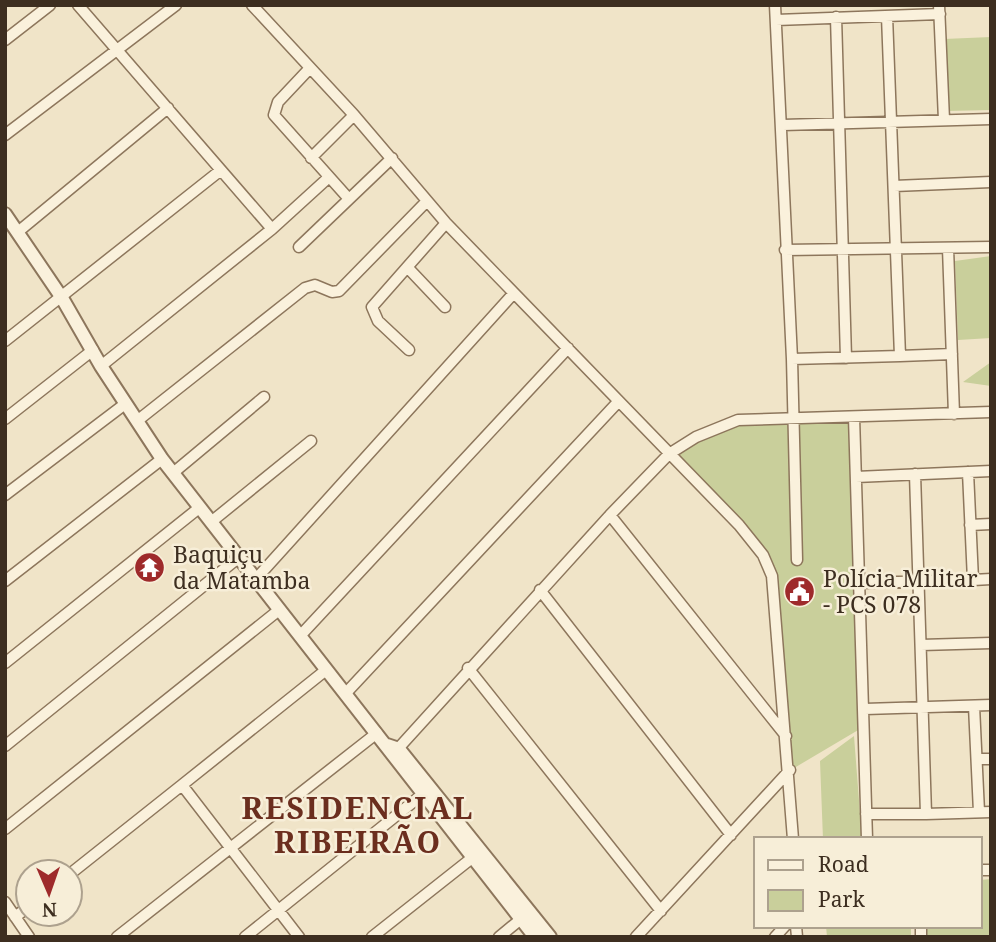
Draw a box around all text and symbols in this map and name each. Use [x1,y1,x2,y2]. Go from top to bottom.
place label: Baquiçu da Matamba [173,538,310,596]
temple icon: Baquiçu da Matamba [133,550,167,584]
place label: Polícia Militar - PCS 078 [823,562,978,620]
public building icon: Polícia Militar - PCS 078 [783,574,817,608]
district label: RESIDENCIAL RIBEIRÃO [242,787,474,862]
legend [754,837,982,928]
text: Road [818,850,869,878]
north arrow [14,858,84,928]
text: Park [818,885,865,913]
text: N [42,897,58,923]

